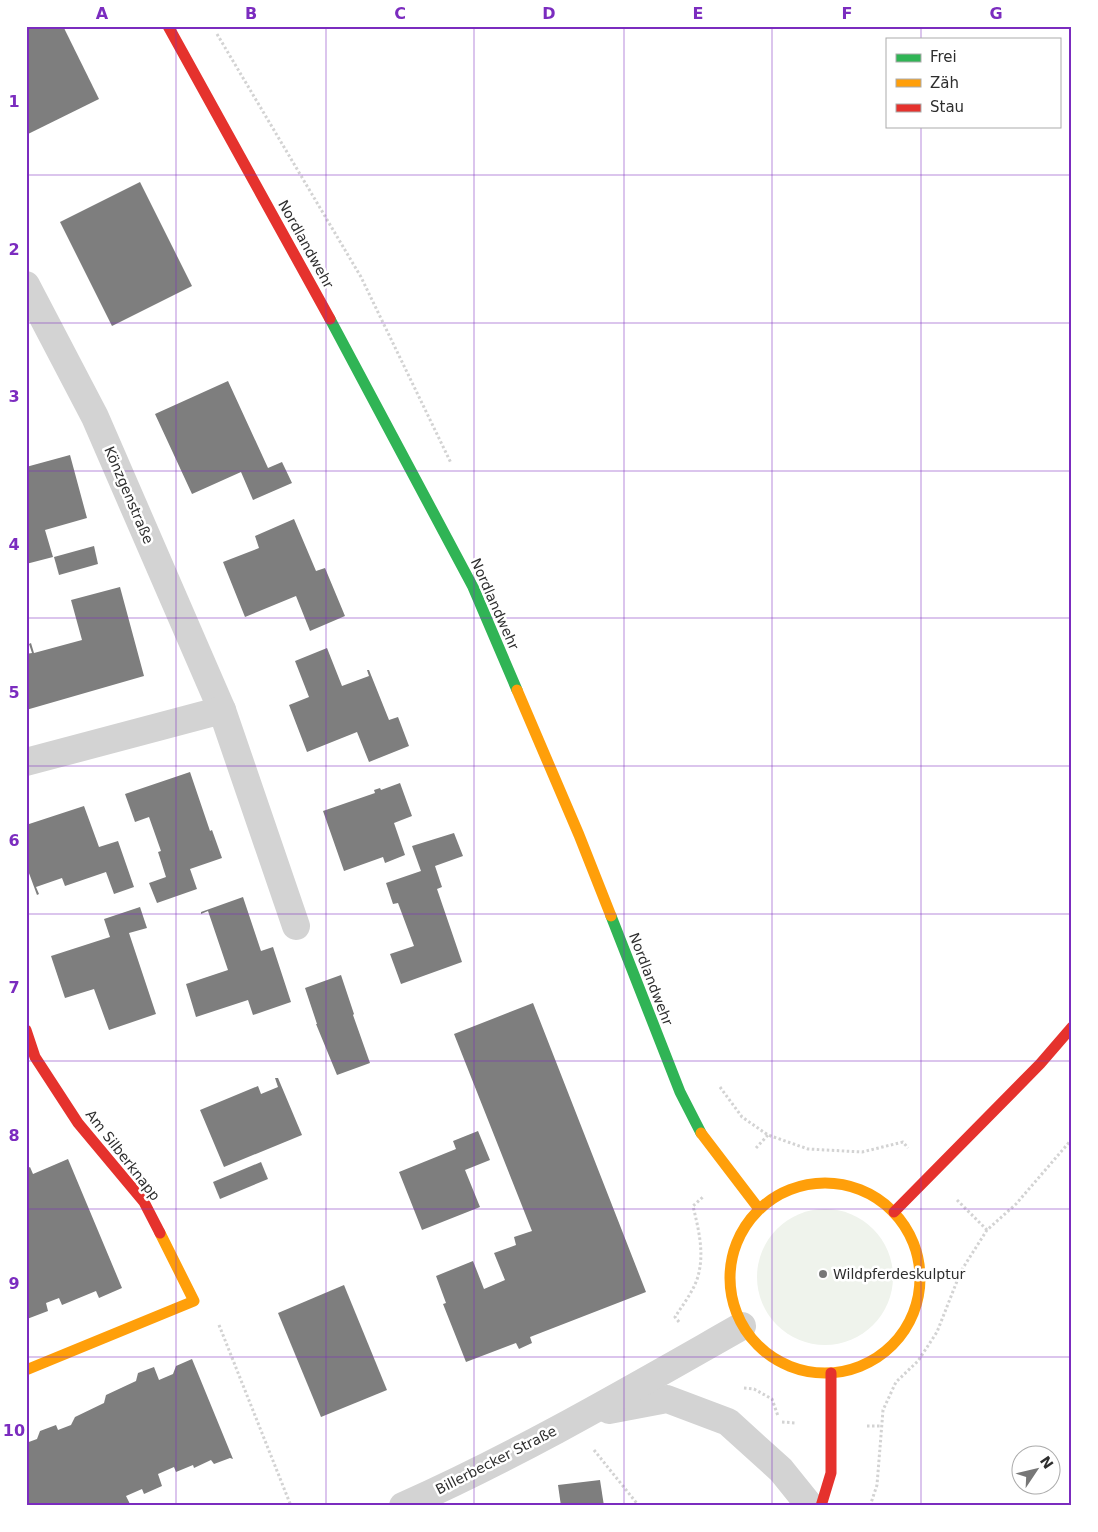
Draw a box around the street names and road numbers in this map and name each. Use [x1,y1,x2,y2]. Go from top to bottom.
street label: Nordlandwehr [275,197,337,291]
street label: Könzgenstraße [101,444,157,546]
street label: Nordlandwehr [468,556,522,652]
street label: Nordlandwehr [626,930,676,1028]
street label: Am Silberknapp [83,1106,164,1204]
street label: Billerbecker Straße [433,1423,559,1497]

